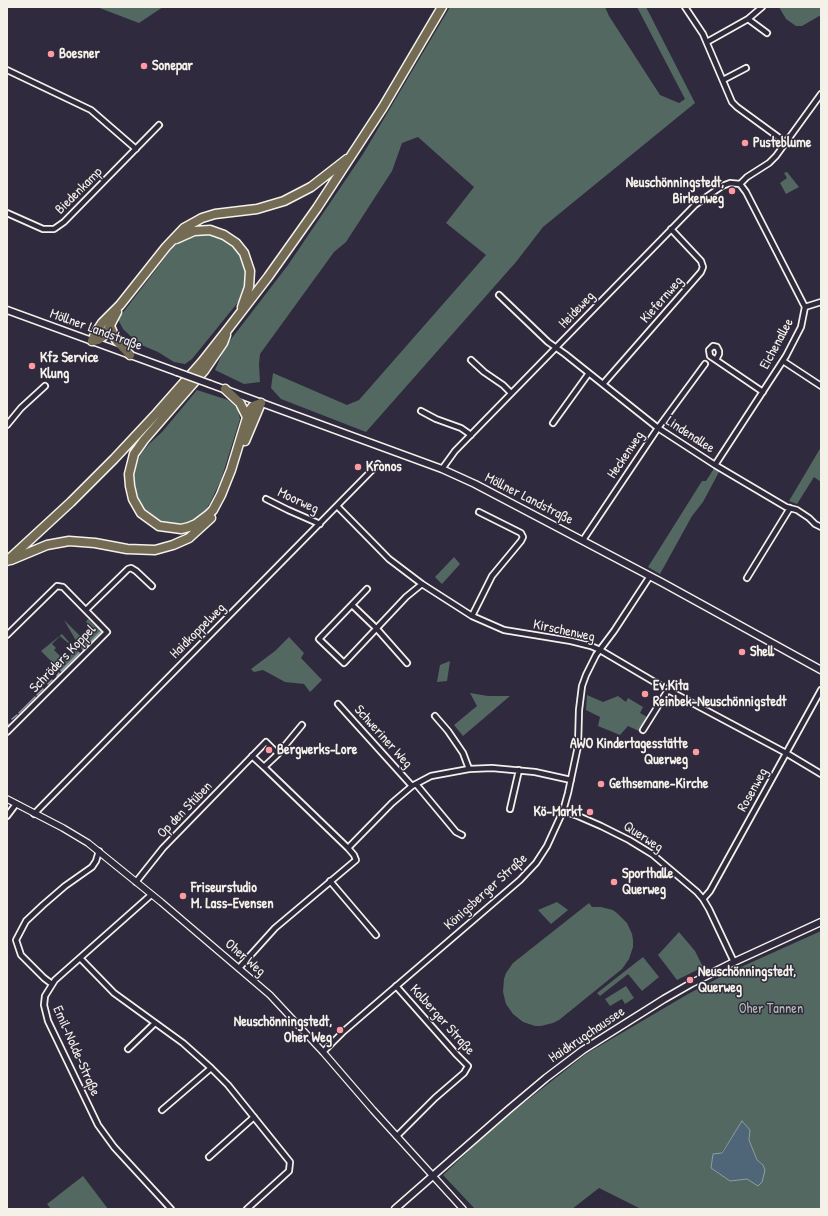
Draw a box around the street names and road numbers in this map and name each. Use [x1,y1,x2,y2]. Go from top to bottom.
street label: Biedenkamp [52,164,106,218]
street label: Kiefernweg [637,273,687,327]
street label: Heideweg [555,288,599,332]
street label: Möllner Landstraße [48,306,144,354]
street label: Eichenallee [757,316,797,372]
street label: Lindenallee [662,413,718,457]
street label: Heckenweg [604,428,648,482]
street label: Möllner Landstraße [482,469,576,529]
street label: Moorweg [275,484,321,518]
street label: Haidkoppelweg [167,600,229,662]
street label: Kirschenweg [532,616,596,646]
street label: Schröders Koppel [26,621,100,697]
street label: Schweriner Weg [350,702,416,772]
street label: Rosenweg [734,765,772,815]
street label: Op den Stüben [154,778,216,842]
street label: Querweg [620,818,666,856]
street label: Königsberger Straße [441,850,531,934]
street label: Oher Weg [221,936,269,980]
street label: Kolberger Straße [406,981,478,1059]
street label: Emil-Nolde-Straße [49,1003,103,1099]
street label: Haidkrugchaussee [546,1003,628,1067]

